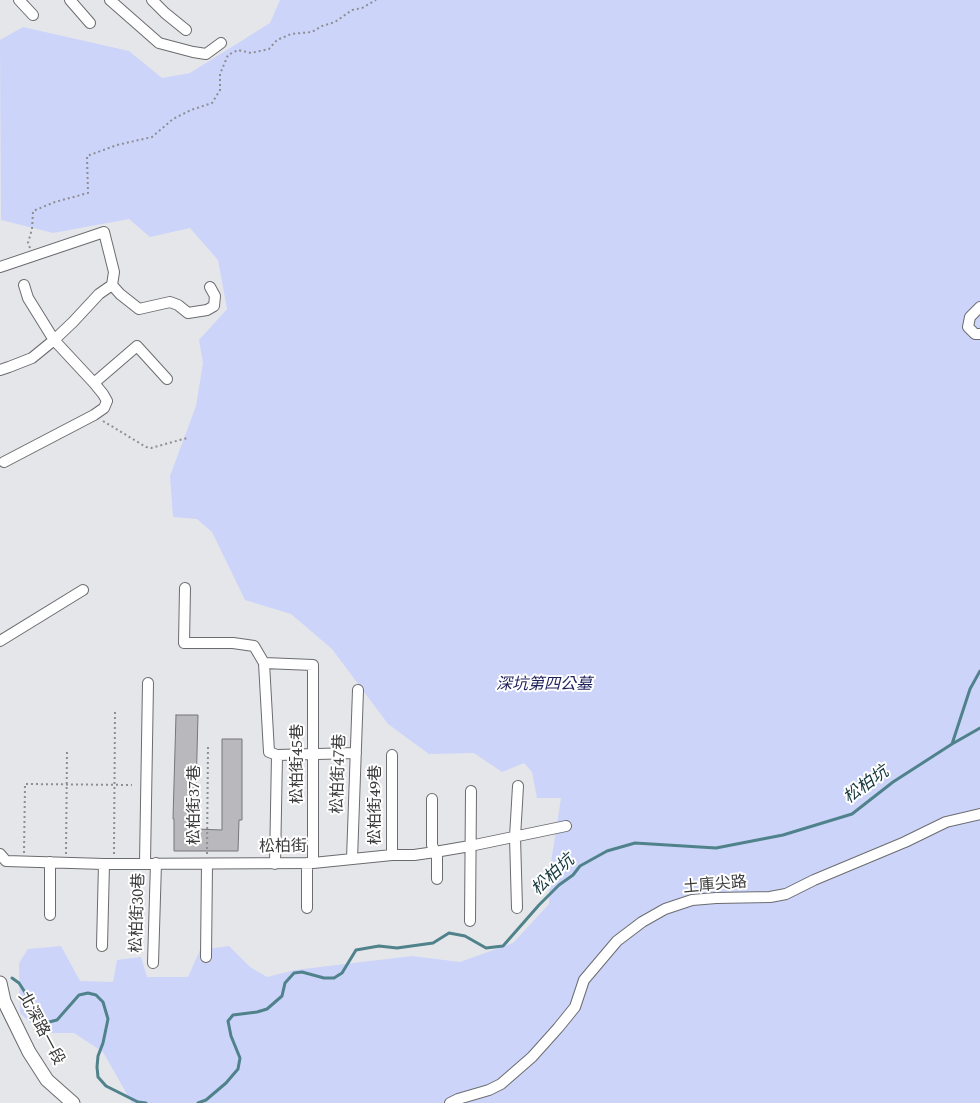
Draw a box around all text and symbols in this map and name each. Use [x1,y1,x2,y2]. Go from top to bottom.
park label: 深坑第四公墓 [496,676,592,696]
street label: 松柏街45巷 [289,724,309,804]
street label: 松柏街47巷 [329,734,351,814]
water label: 松柏坑 [840,763,894,809]
street label: 松柏街37巷 [186,765,206,845]
street label: 松柏街49巷 [367,765,387,845]
street label: 松柏街 [259,838,307,858]
water label: 松柏坑 [528,851,580,901]
street label: 松柏街30巷 [128,873,150,953]
street label: 土庫尖路 [682,874,748,898]
street label: 北深路一段 [13,989,67,1069]

